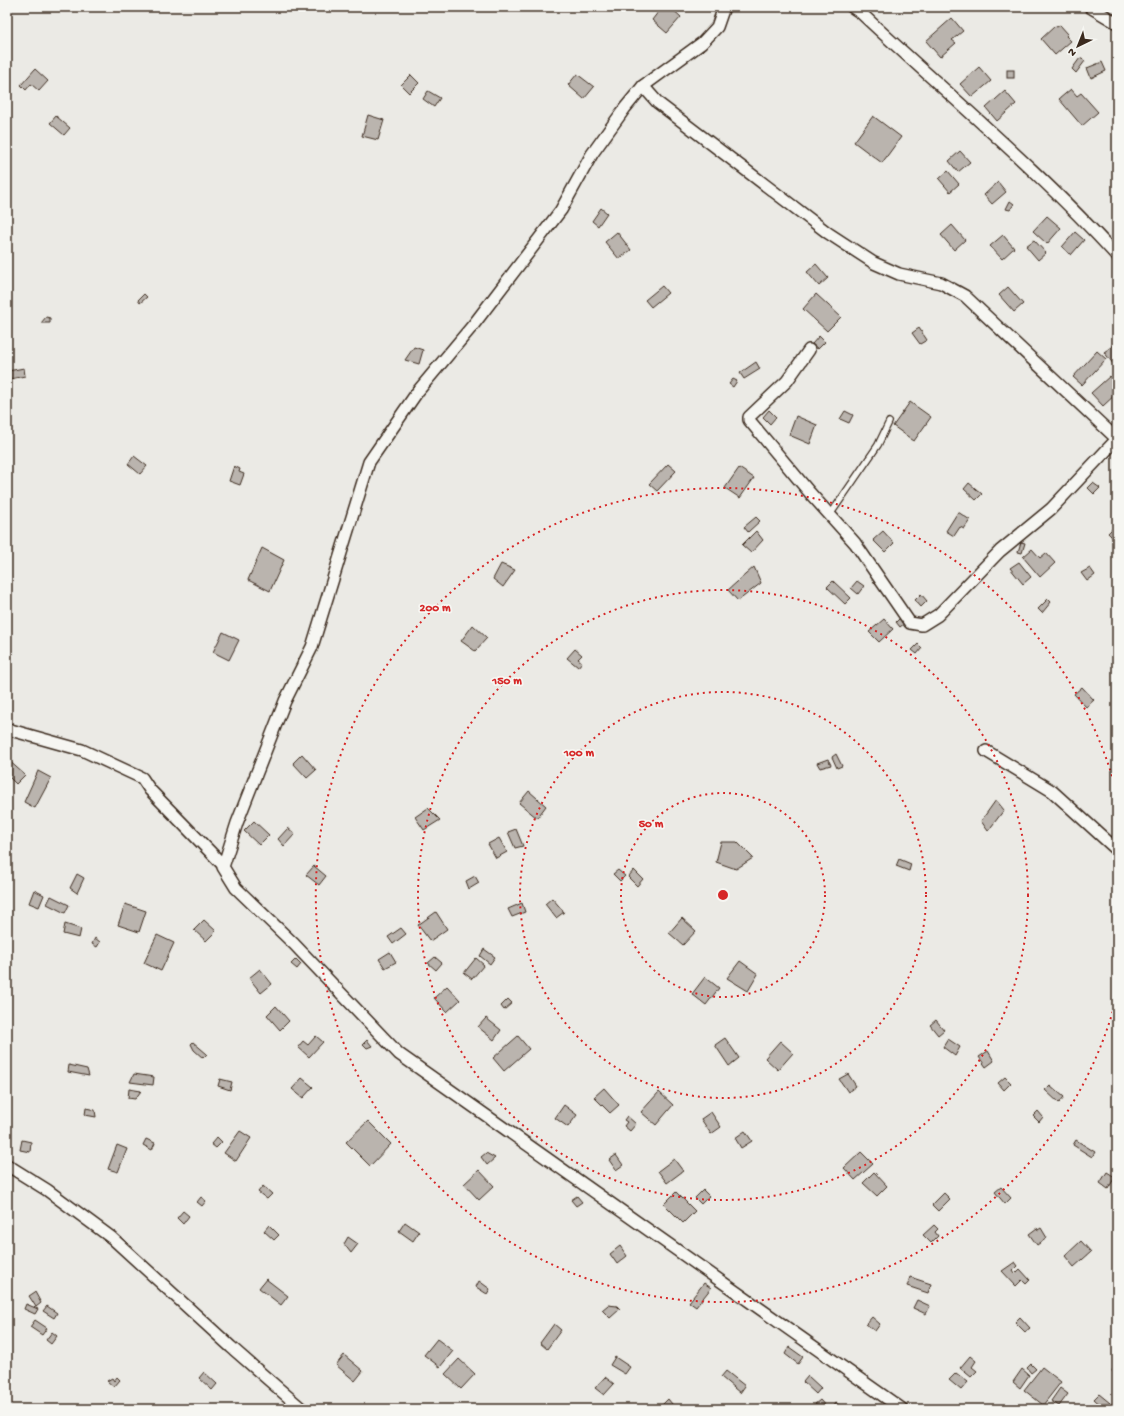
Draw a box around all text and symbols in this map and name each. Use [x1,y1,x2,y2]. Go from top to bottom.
north arrow [1058,26,1098,66]
text: N [1066,45,1079,59]
text: 200 m [420,602,451,616]
text: 150 m [491,675,522,689]
text: 100 m [563,747,594,761]
text: 50 m [639,818,664,832]
centre of rings [716,888,730,902]

